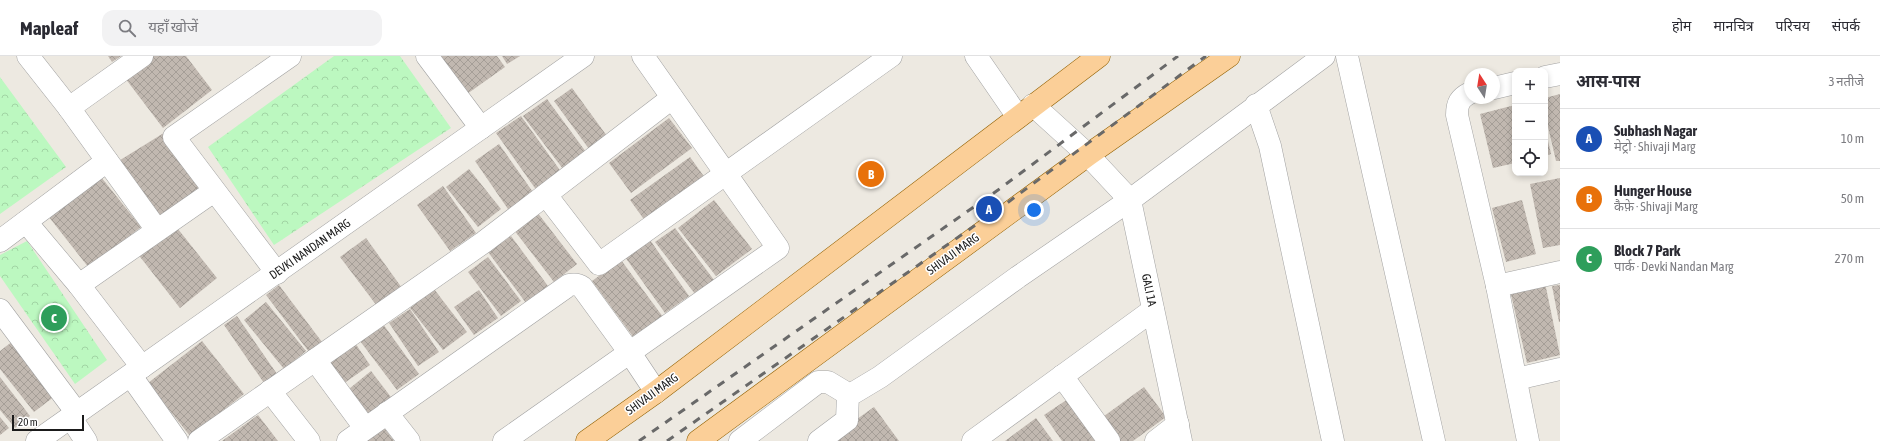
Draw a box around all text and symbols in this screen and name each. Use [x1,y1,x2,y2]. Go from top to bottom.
search box [102,10,382,46]
text: Mapleaf [20,17,78,39]
icon: search [116,17,138,39]
text: यहाँ खोजें [148,18,198,35]
text: होम [1672,18,1691,34]
text: मानचित्र [1713,18,1754,34]
text: परिचय [1776,18,1810,34]
text: संपर्क [1832,18,1860,34]
north arrow [1464,68,1500,104]
map controls [1512,68,1548,176]
button: + [1512,68,1548,104]
text: आस-पास [1576,71,1640,91]
text: 3 नतीजे [1828,74,1864,89]
button: − [1512,104,1548,140]
text: Subhash Nagar [1614,122,1697,139]
text: A [1586,131,1592,146]
text: 10 m [1841,131,1864,146]
text: मेट्रो · Shivaji Marg [1614,139,1696,154]
button: locate [1512,140,1548,176]
pin: B [858,159,884,189]
text: Hunger House [1614,182,1692,199]
text: B [1586,191,1592,206]
text: 50 m [1841,191,1864,206]
pin: A [976,194,1002,224]
text: कैफ़े · Shivaji Marg [1614,199,1698,214]
your location [1024,200,1044,220]
street label: DEVKI NANDAN MARG [267,216,353,282]
street label: SHIVAJI MARG [924,230,982,278]
text: Block 7 Park [1614,242,1680,259]
text: C [1586,251,1592,266]
text: 270 m [1835,251,1864,266]
text: पार्क · Devki Nandan Marg [1614,259,1734,274]
street label: GALI 1A [1139,272,1159,308]
pin: C [41,303,67,333]
street label: SHIVAJI MARG [623,370,681,418]
scale bar [12,413,84,432]
text: 20 m [18,416,38,428]

